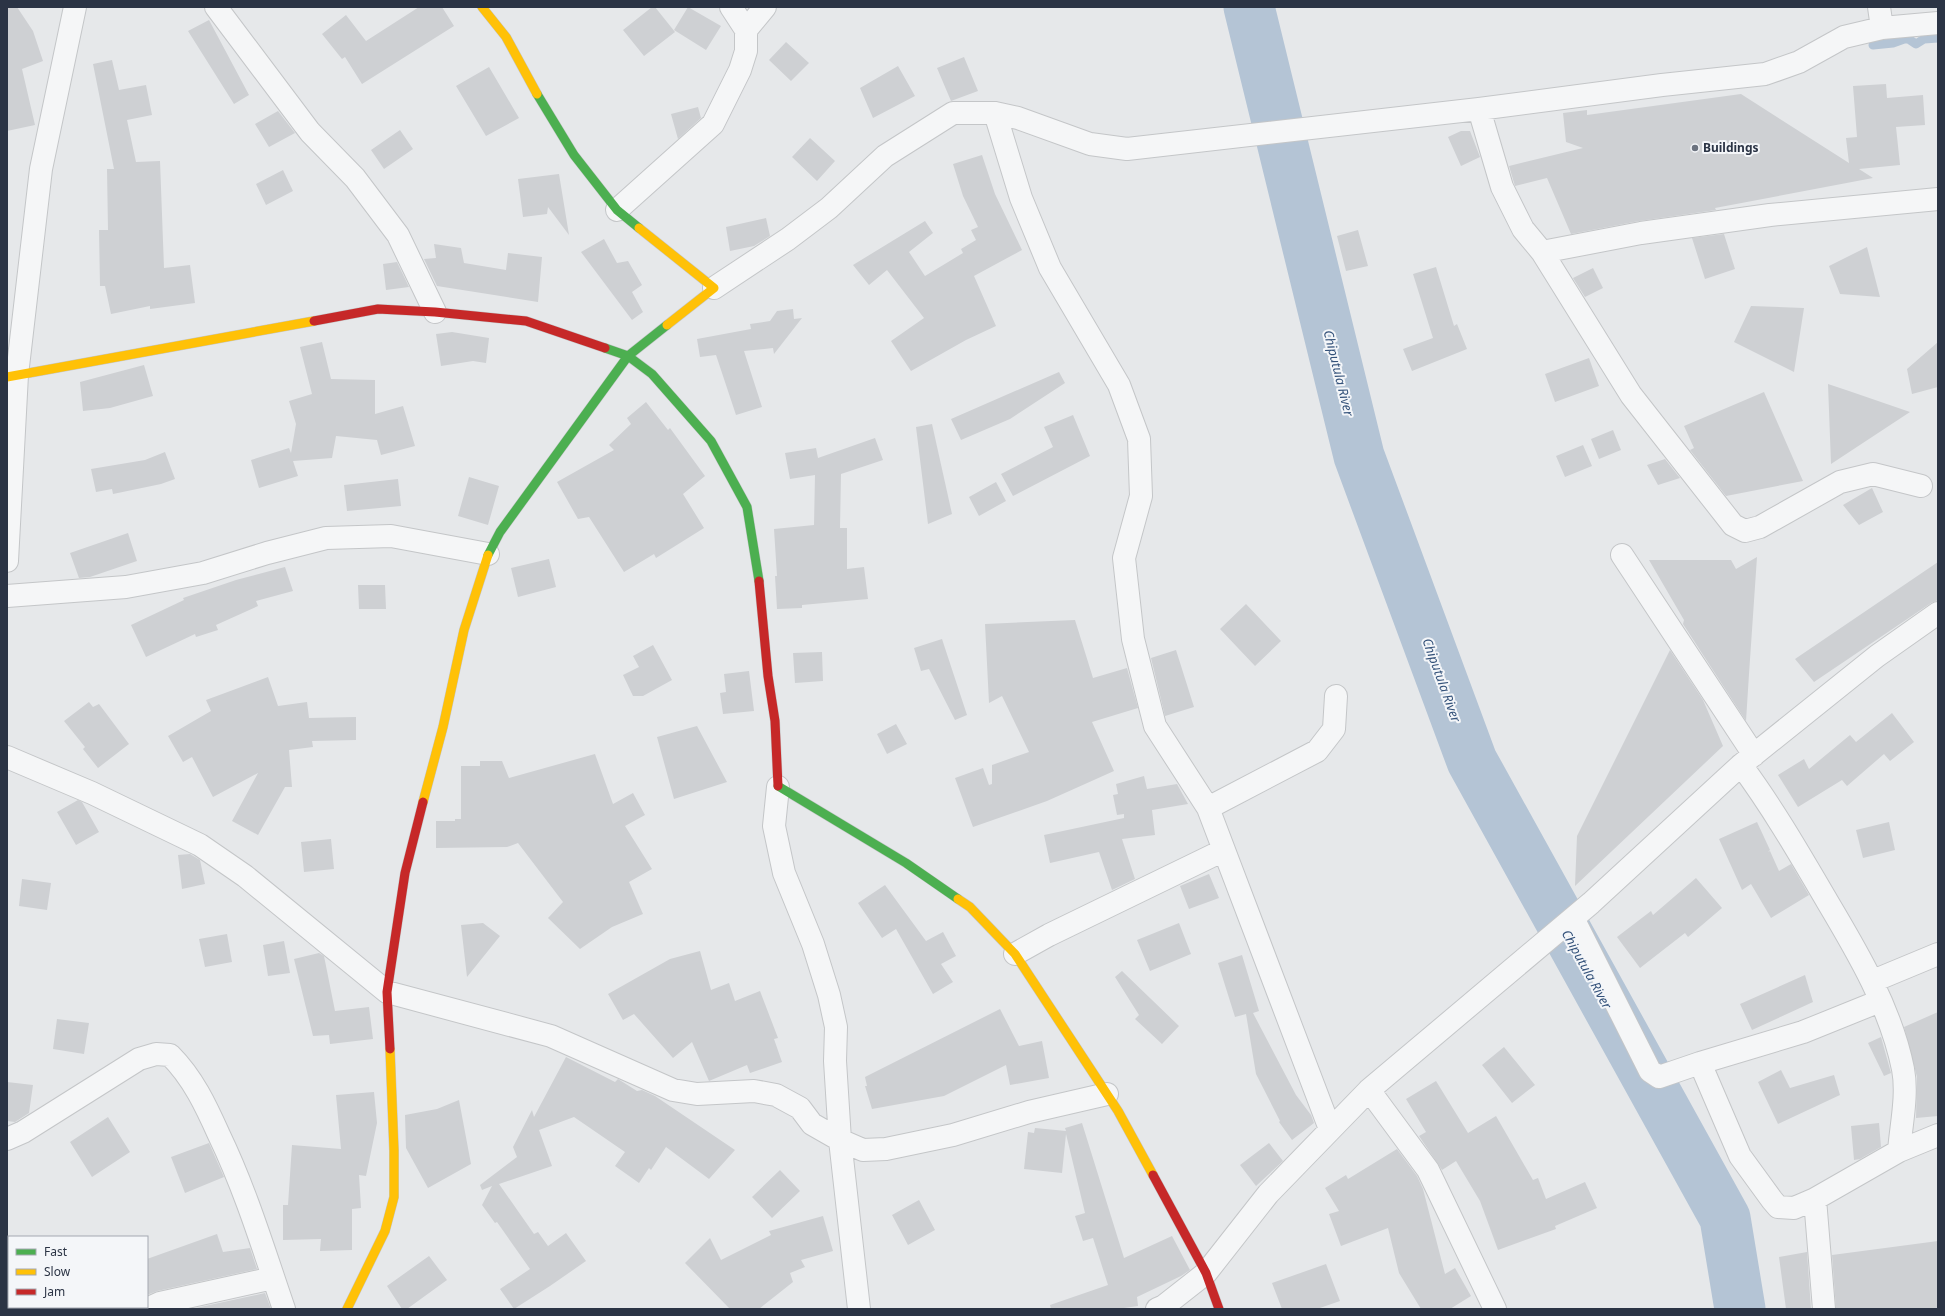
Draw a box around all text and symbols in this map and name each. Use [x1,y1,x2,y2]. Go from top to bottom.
place label: Buildings [1703,139,1759,156]
marker: Buildings [1690,143,1700,153]
water label: Chiputula River [1320,328,1359,419]
water label: Chiputula River [1418,636,1466,725]
water label: Chiputula River [1558,926,1617,1013]
legend [8,1236,148,1308]
text: Fast [44,1243,68,1260]
text: Slow [44,1263,71,1280]
text: Jam [43,1283,65,1300]

